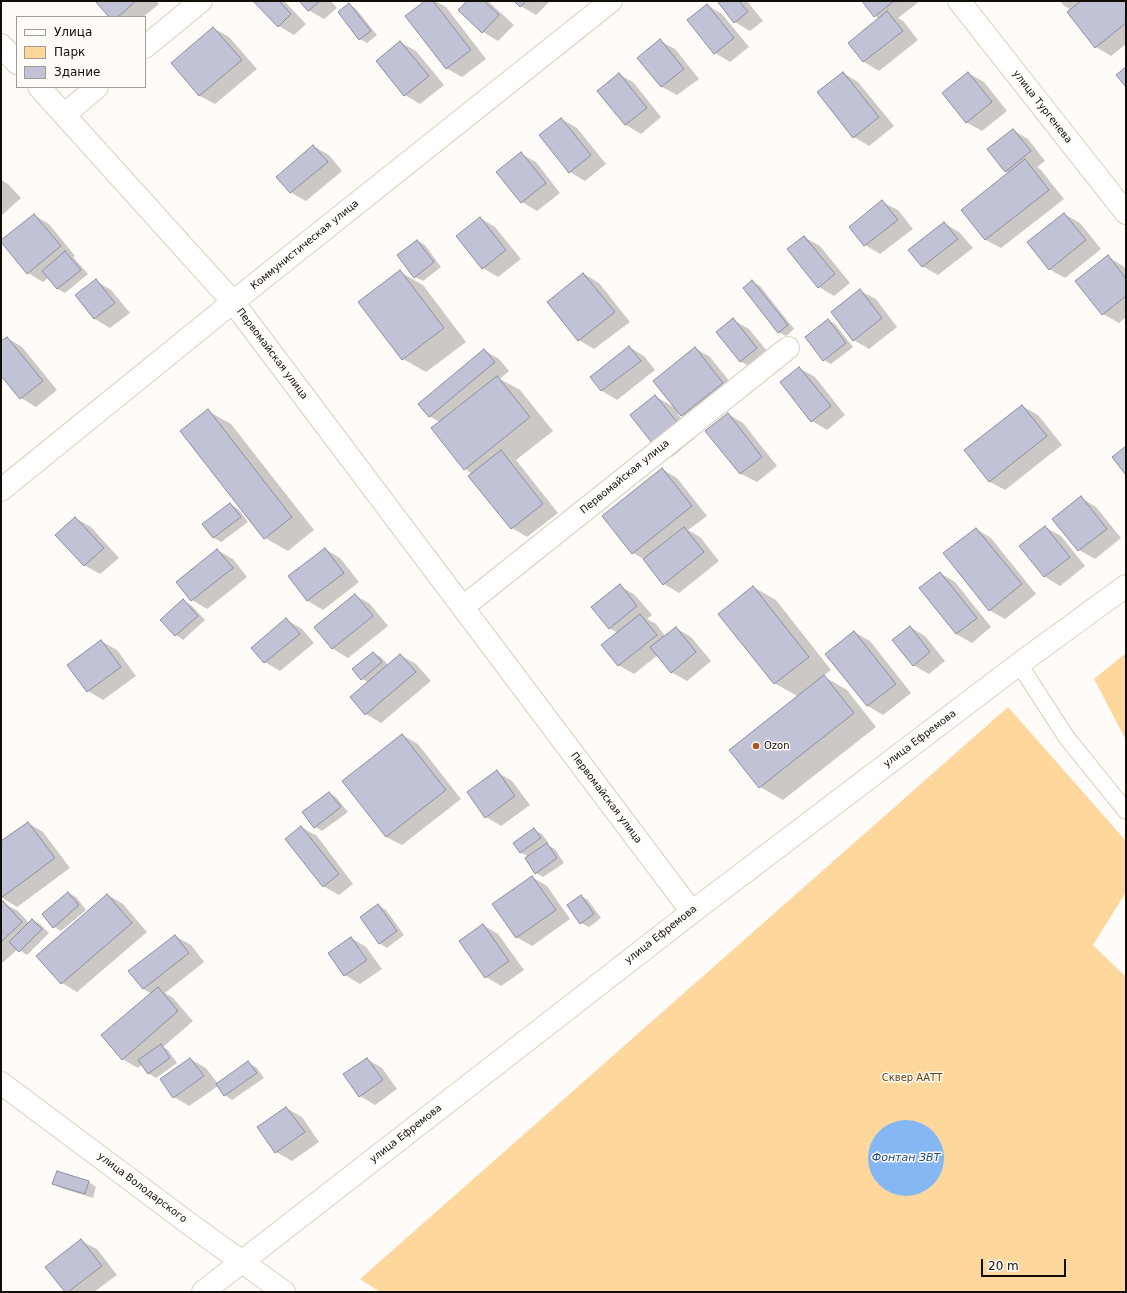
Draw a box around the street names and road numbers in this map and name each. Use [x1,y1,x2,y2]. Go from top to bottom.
street label: улица Тургенева [1010,68,1074,146]
street label: Коммунистическая улица [248,198,362,292]
street label: Первомайская улица [234,306,310,402]
street label: Первомайская улица [578,437,672,517]
street label: улица Ефремова [881,708,959,770]
street label: Первомайская улица [568,750,644,846]
street label: улица Ефремова [623,903,699,967]
street label: улица Ефремова [368,1102,444,1166]
street label: улица Володарского [95,1150,189,1226]

